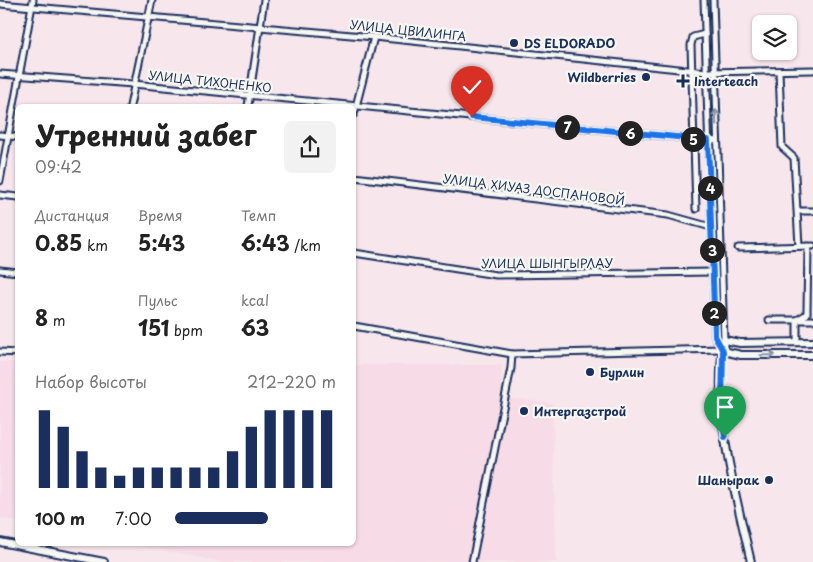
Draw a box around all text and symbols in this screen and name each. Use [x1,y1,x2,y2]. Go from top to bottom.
street label: УЛИЦА ЦВИЛИНГА [349,15,467,45]
map controls [752,15,797,60]
button: layers [752,15,797,60]
place label: DS ELDORADO [524,34,616,52]
marker: DS ELDORADO [508,37,520,49]
street label: УЛИЦА ТИХОНЕНКО [147,66,273,96]
pin [451,66,493,117]
place label: Wildberries [567,68,636,86]
marker: Wildberries [640,71,652,83]
place label: Interteach [694,72,758,90]
icon: check [458,73,486,101]
marker: Interteach [676,74,690,88]
one-way arrow [711,109,721,125]
text: Утренний забег [35,113,256,156]
pin: 7 [554,114,580,140]
text: 7 [563,117,572,138]
pin: 6 [618,120,642,146]
button: share [284,121,336,173]
text: 6 [626,123,635,144]
pin: 5 [680,126,706,152]
text: 5 [689,129,698,150]
text: 09:42 [35,154,82,178]
street label: УЛИЦА ХИУАЗ ДОСПАНОВОЙ [442,169,626,209]
pin: 4 [698,176,722,200]
text: 4 [706,178,715,199]
text: Дистанция [35,205,109,226]
text: Время [138,205,183,226]
text: Темп [241,205,276,226]
text: 0.85 [35,226,82,258]
text: 5:43 [138,226,185,258]
text: 6:43 [241,226,290,258]
text: km [82,235,108,256]
text: /km [290,235,321,256]
pin: 3 [700,238,724,262]
text: 3 [708,240,717,261]
street label: УЛИЦА ШЫНГЫРЛАУ [481,254,613,272]
text: Пульс [138,290,178,311]
text: kcal [241,290,269,311]
pin: 2 [702,300,726,326]
text: 8 [35,301,48,333]
text: 2 [710,303,719,324]
text: m [48,310,65,331]
text: 151 [138,311,169,343]
text: 63 [241,311,269,343]
text: bpm [169,320,203,341]
one-way arrow [759,350,775,360]
place label: Бурлин [600,363,644,381]
marker: Бурлин [584,366,596,378]
text: Набор высоты [35,369,147,393]
text: 212–220 m [247,369,336,393]
pin [704,386,746,437]
icon: arrive [711,393,739,421]
place label: Интергазстрой [534,402,626,420]
marker: Интергазстрой [518,405,530,417]
place label: Шанырак [698,471,759,489]
marker: Шанырак [763,474,775,486]
text: 100 m [35,506,85,530]
text: 7:00 [115,506,152,530]

